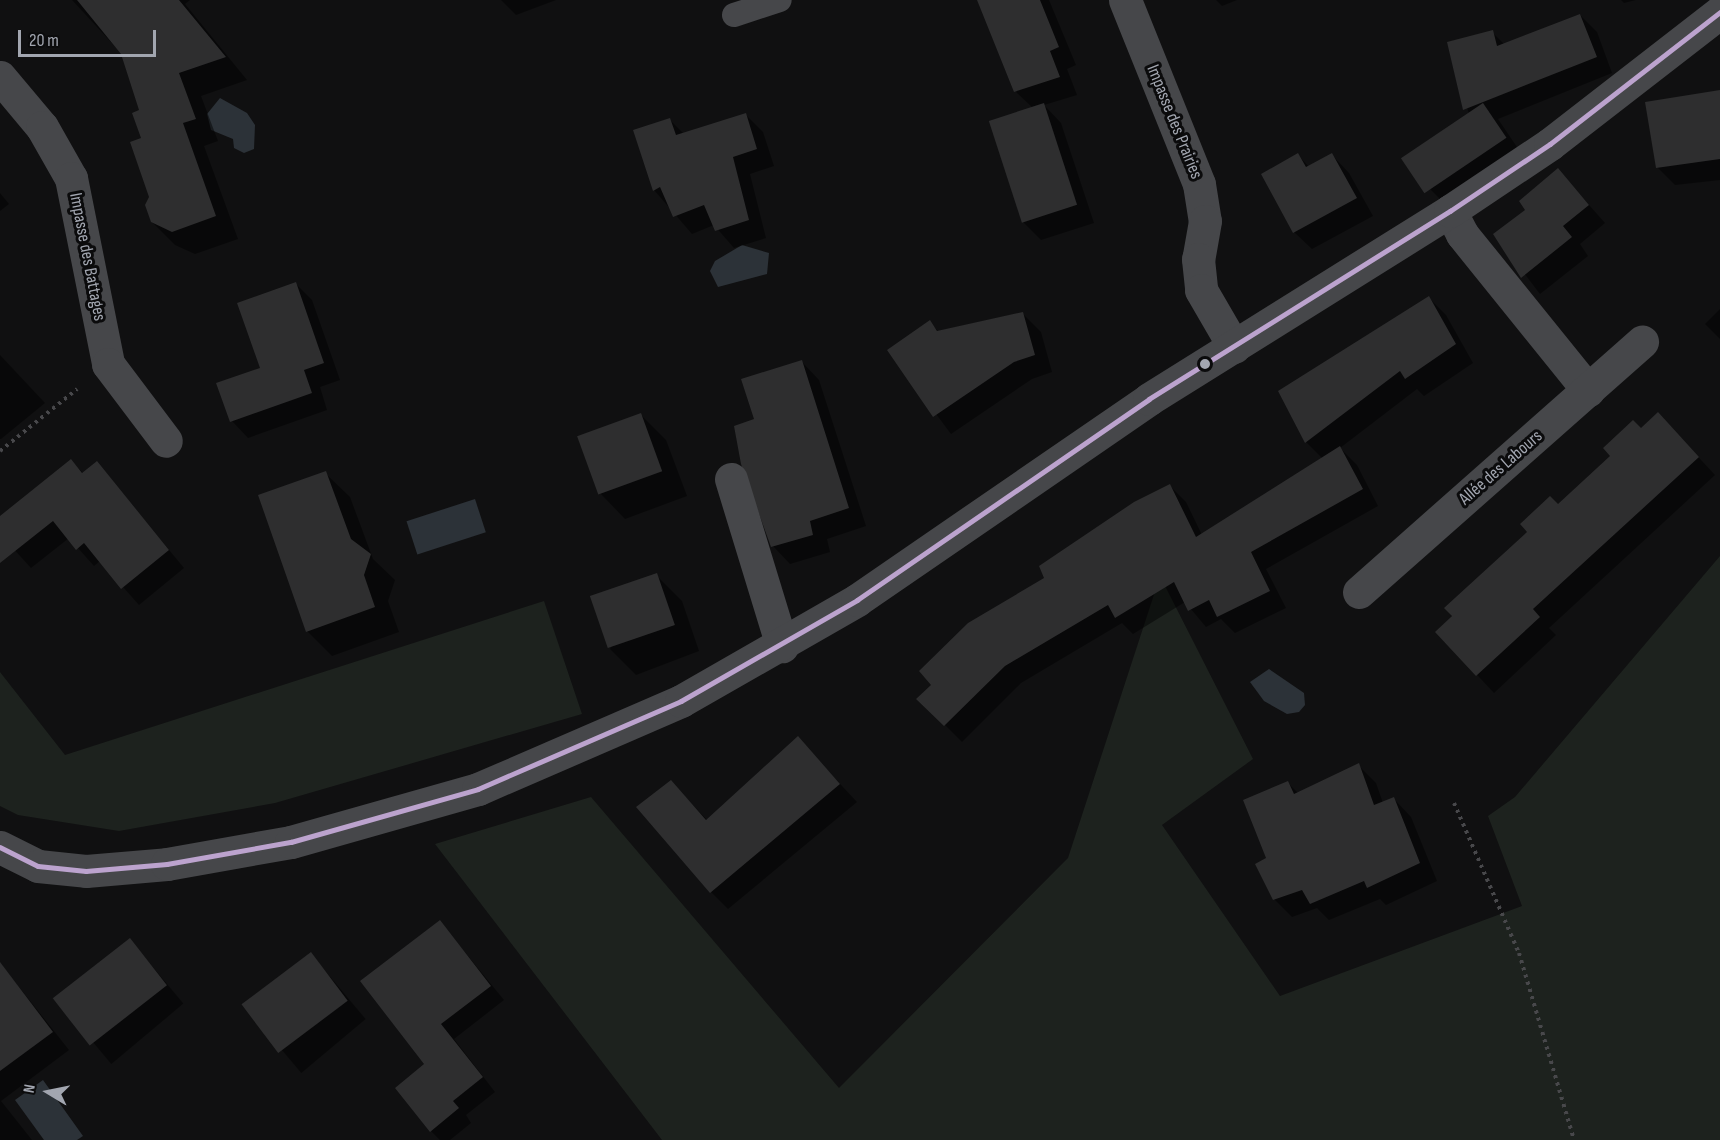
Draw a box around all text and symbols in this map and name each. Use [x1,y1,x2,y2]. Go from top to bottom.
scale bar [21,18,159,56]
text: 20 m [29,30,59,51]
street label: Impasse des Prairies [1141,62,1207,182]
street label: Impasse des Battages [64,191,110,323]
unlabelled marker [1199,358,1211,370]
street label: Allée des Labours [1455,426,1547,510]
north arrow [18,1062,78,1122]
text: N [20,1083,40,1095]

